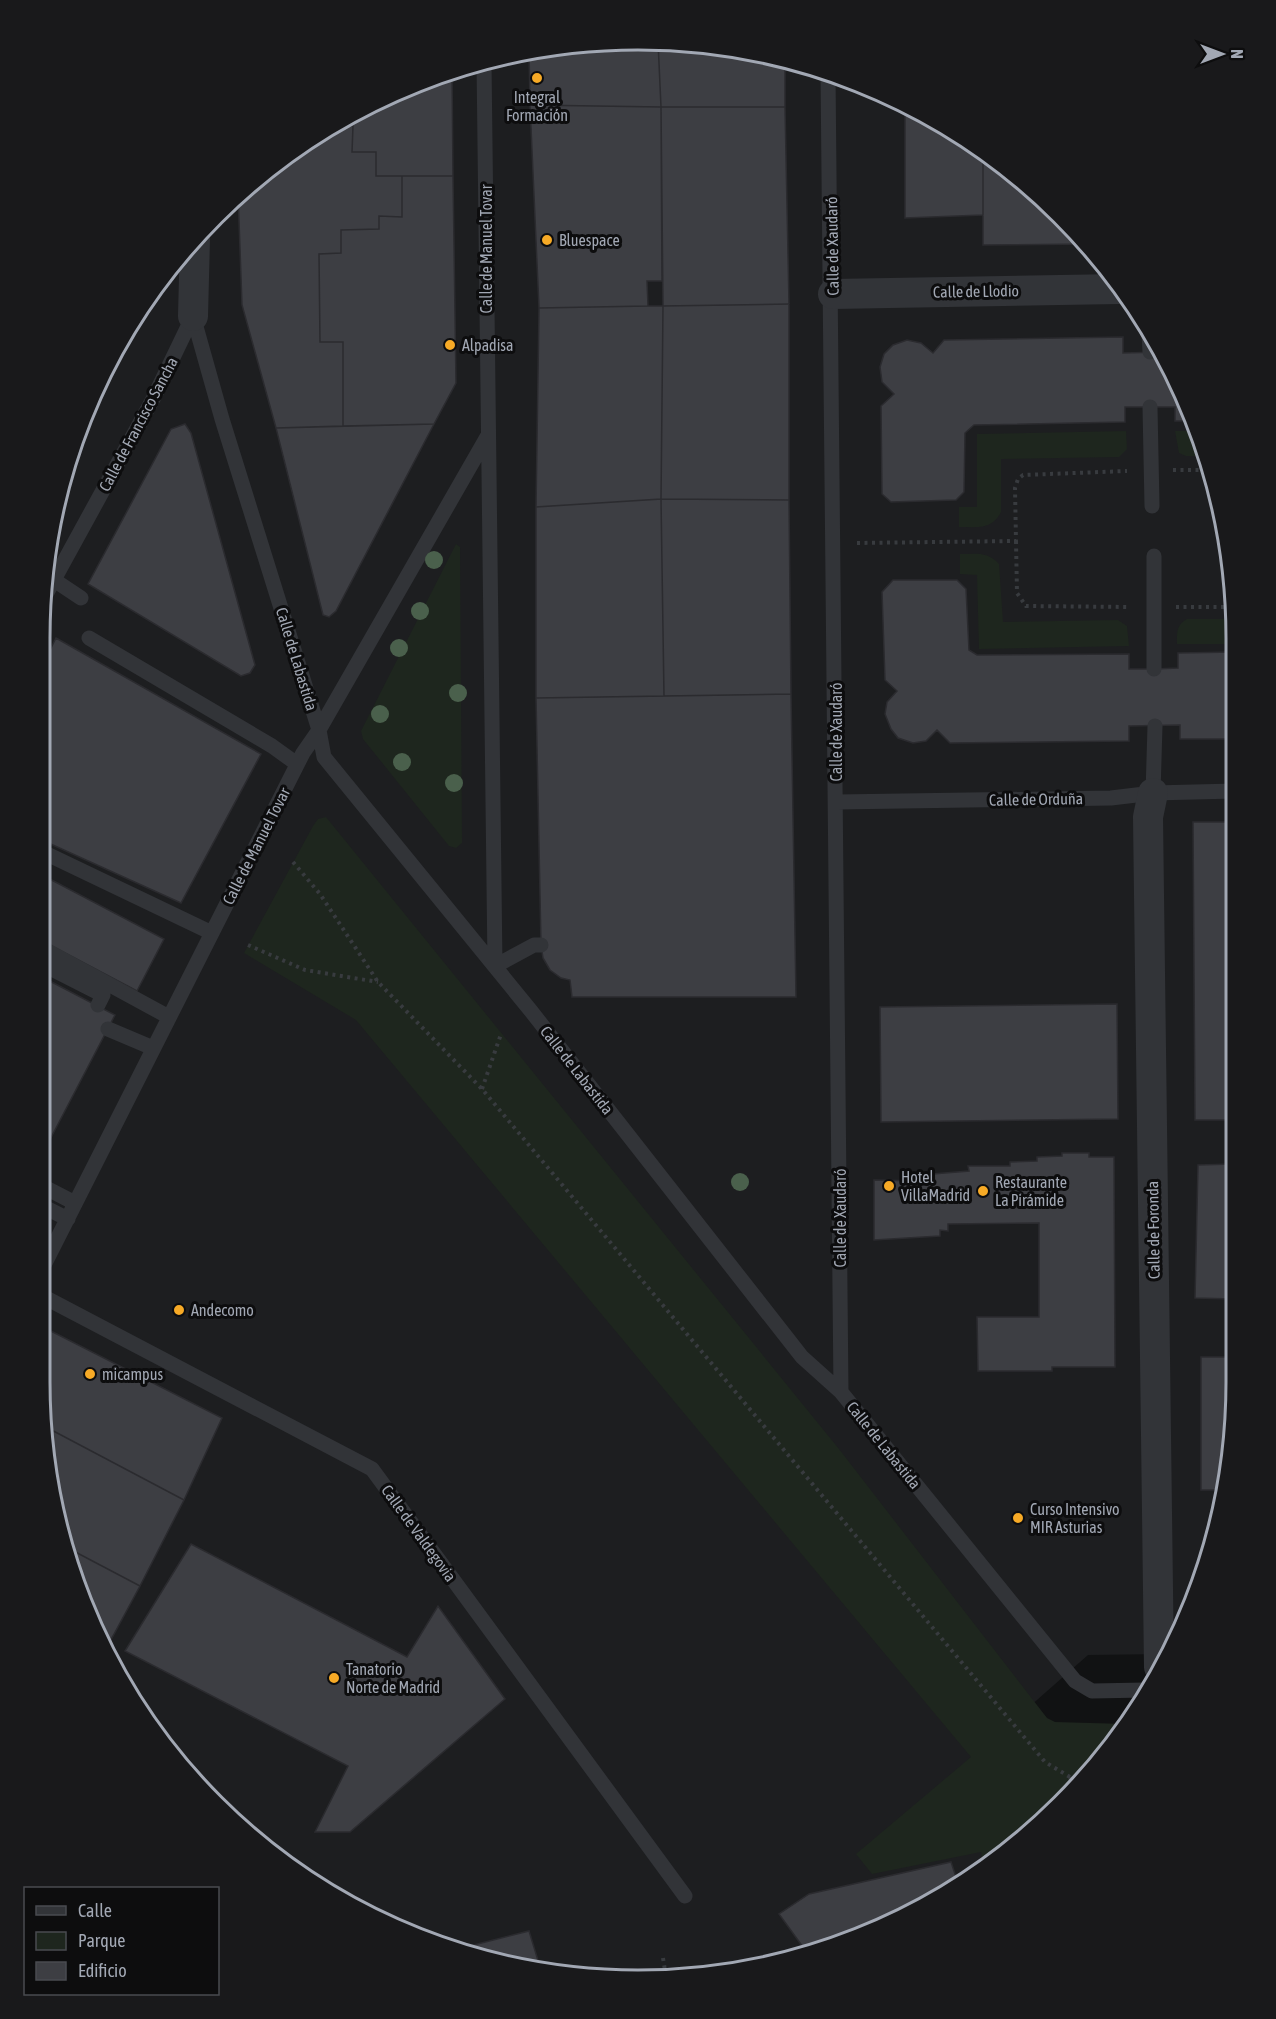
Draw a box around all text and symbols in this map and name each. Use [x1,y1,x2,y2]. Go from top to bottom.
north arrow [1192,24,1252,84]
text: N [1228,49,1246,59]
marker: Integral Formación [530,71,544,85]
place label: Integral Formación [506,88,568,124]
street label: Calle de Manuel Tovar [477,184,495,313]
street label: Calle de Xaudaró [822,196,842,296]
place label: Bluespace [559,231,620,250]
marker: Bluespace [540,233,554,247]
street label: Calle de Llodio [933,281,1019,301]
place label: Alpadisa [462,336,513,355]
marker: Alpadisa [443,338,457,352]
street label: Calle de Francisco Sancha [95,354,181,494]
street label: Calle de Labastida [273,605,321,713]
street label: Calle de Xaudaró [827,682,845,782]
street label: Calle de Manuel Tovar [219,784,293,907]
street label: Calle de Orduña [989,789,1083,809]
street label: Calle de Labastida [537,1022,617,1118]
street label: Calle de Xaudaró [831,1168,849,1268]
place label: Hotel VillaMadrid [901,1168,970,1204]
place label: Restaurante La Pirámide [995,1173,1067,1209]
marker: Hotel VillaMadrid [882,1179,896,1193]
street label: Calle de Foronda [1143,1181,1163,1279]
marker: Restaurante La Pirámide [976,1184,990,1198]
place label: Andecomo [191,1301,254,1319]
marker: Andecomo [172,1303,186,1317]
place label: micampus [102,1365,163,1384]
marker: micampus [83,1367,97,1381]
street label: Calle de Labastida [843,1398,925,1492]
street label: Calle de Valdegovia [377,1481,460,1585]
place label: Curso Intensivo MIR Asturias [1030,1500,1120,1536]
marker: Curso Intensivo MIR Asturias [1011,1511,1025,1525]
place label: Tanatorio Norte de Madrid [346,1660,440,1696]
marker: Tanatorio Norte de Madrid [327,1671,341,1685]
legend [24,1887,219,1995]
text: Calle [78,1900,112,1921]
text: Parque [78,1930,126,1951]
text: Edificio [78,1960,127,1981]

